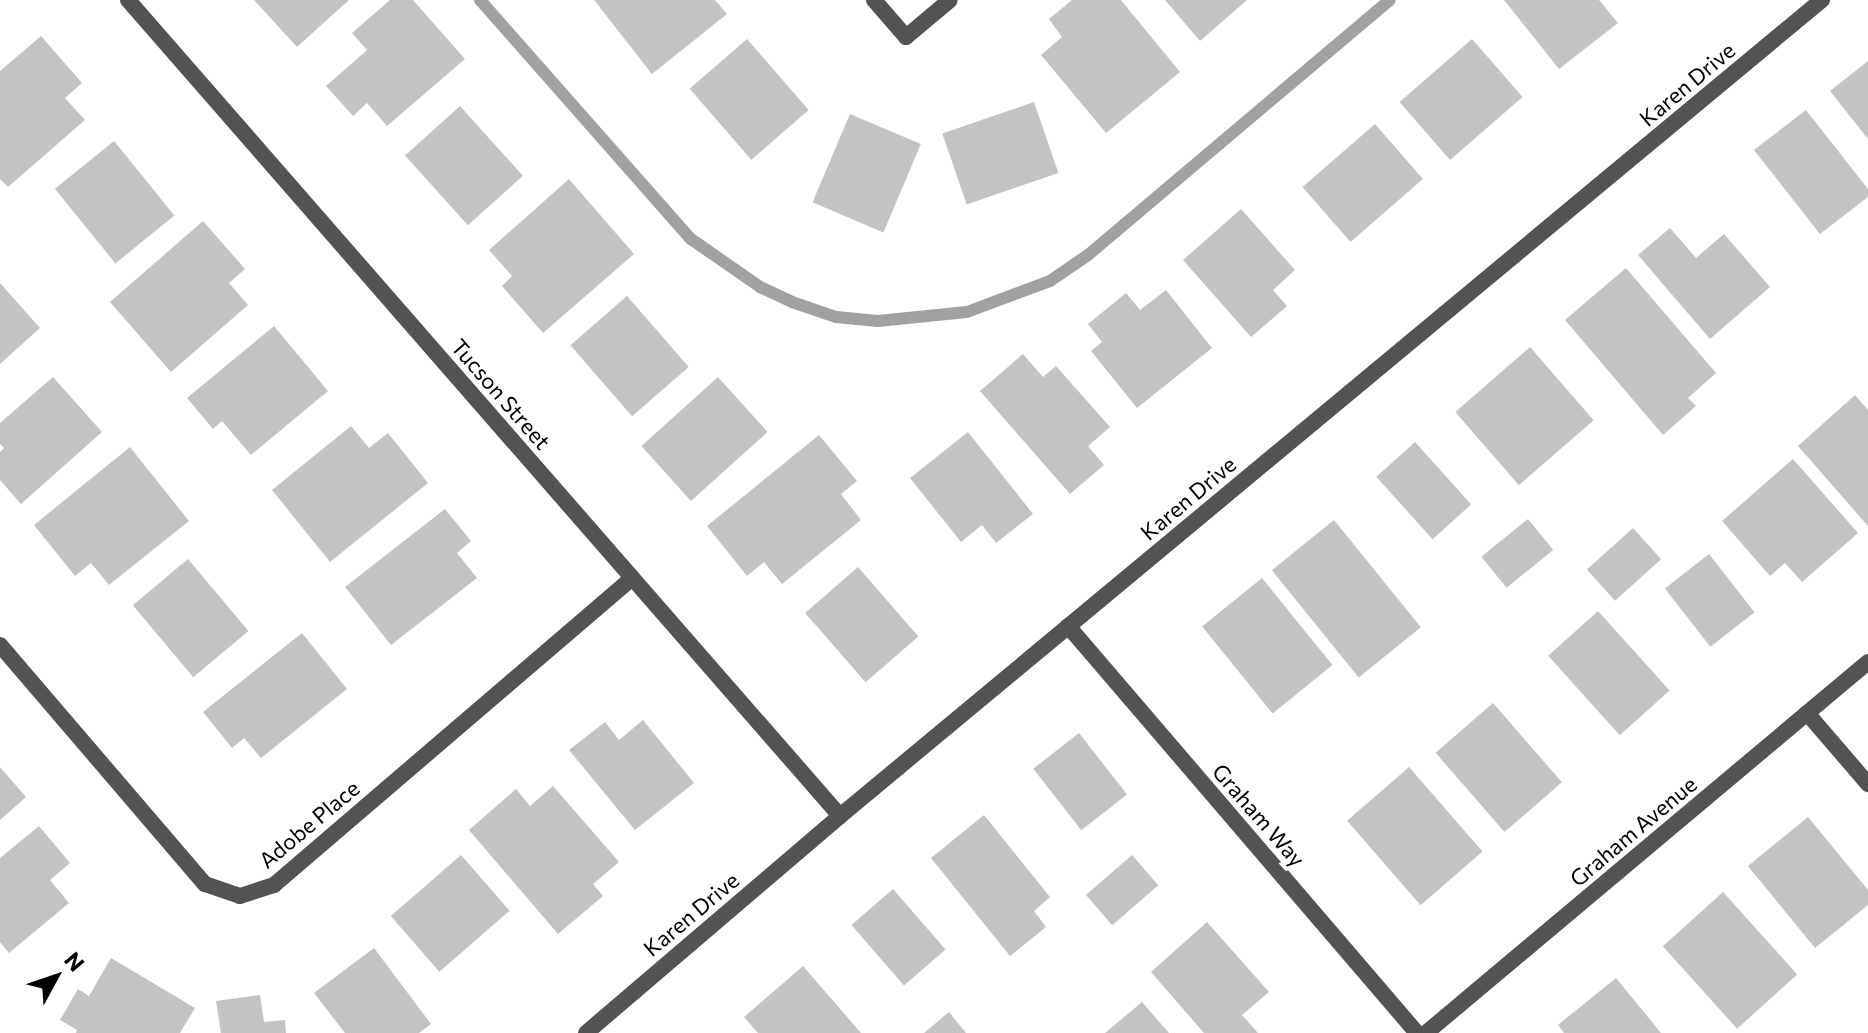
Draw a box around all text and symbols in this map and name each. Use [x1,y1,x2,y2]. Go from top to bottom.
street label: Karen Drive [1634,37,1740,131]
street label: Tucson Street [446,333,556,455]
street label: Karen Drive [1135,451,1241,545]
street label: Graham Way [1207,758,1311,872]
street label: Graham Avenue [1564,770,1702,892]
street label: Adobe Place [254,774,364,874]
street label: Karen Drive [638,867,744,961]
north arrow [16,937,96,1017]
text: N [59,946,90,976]

